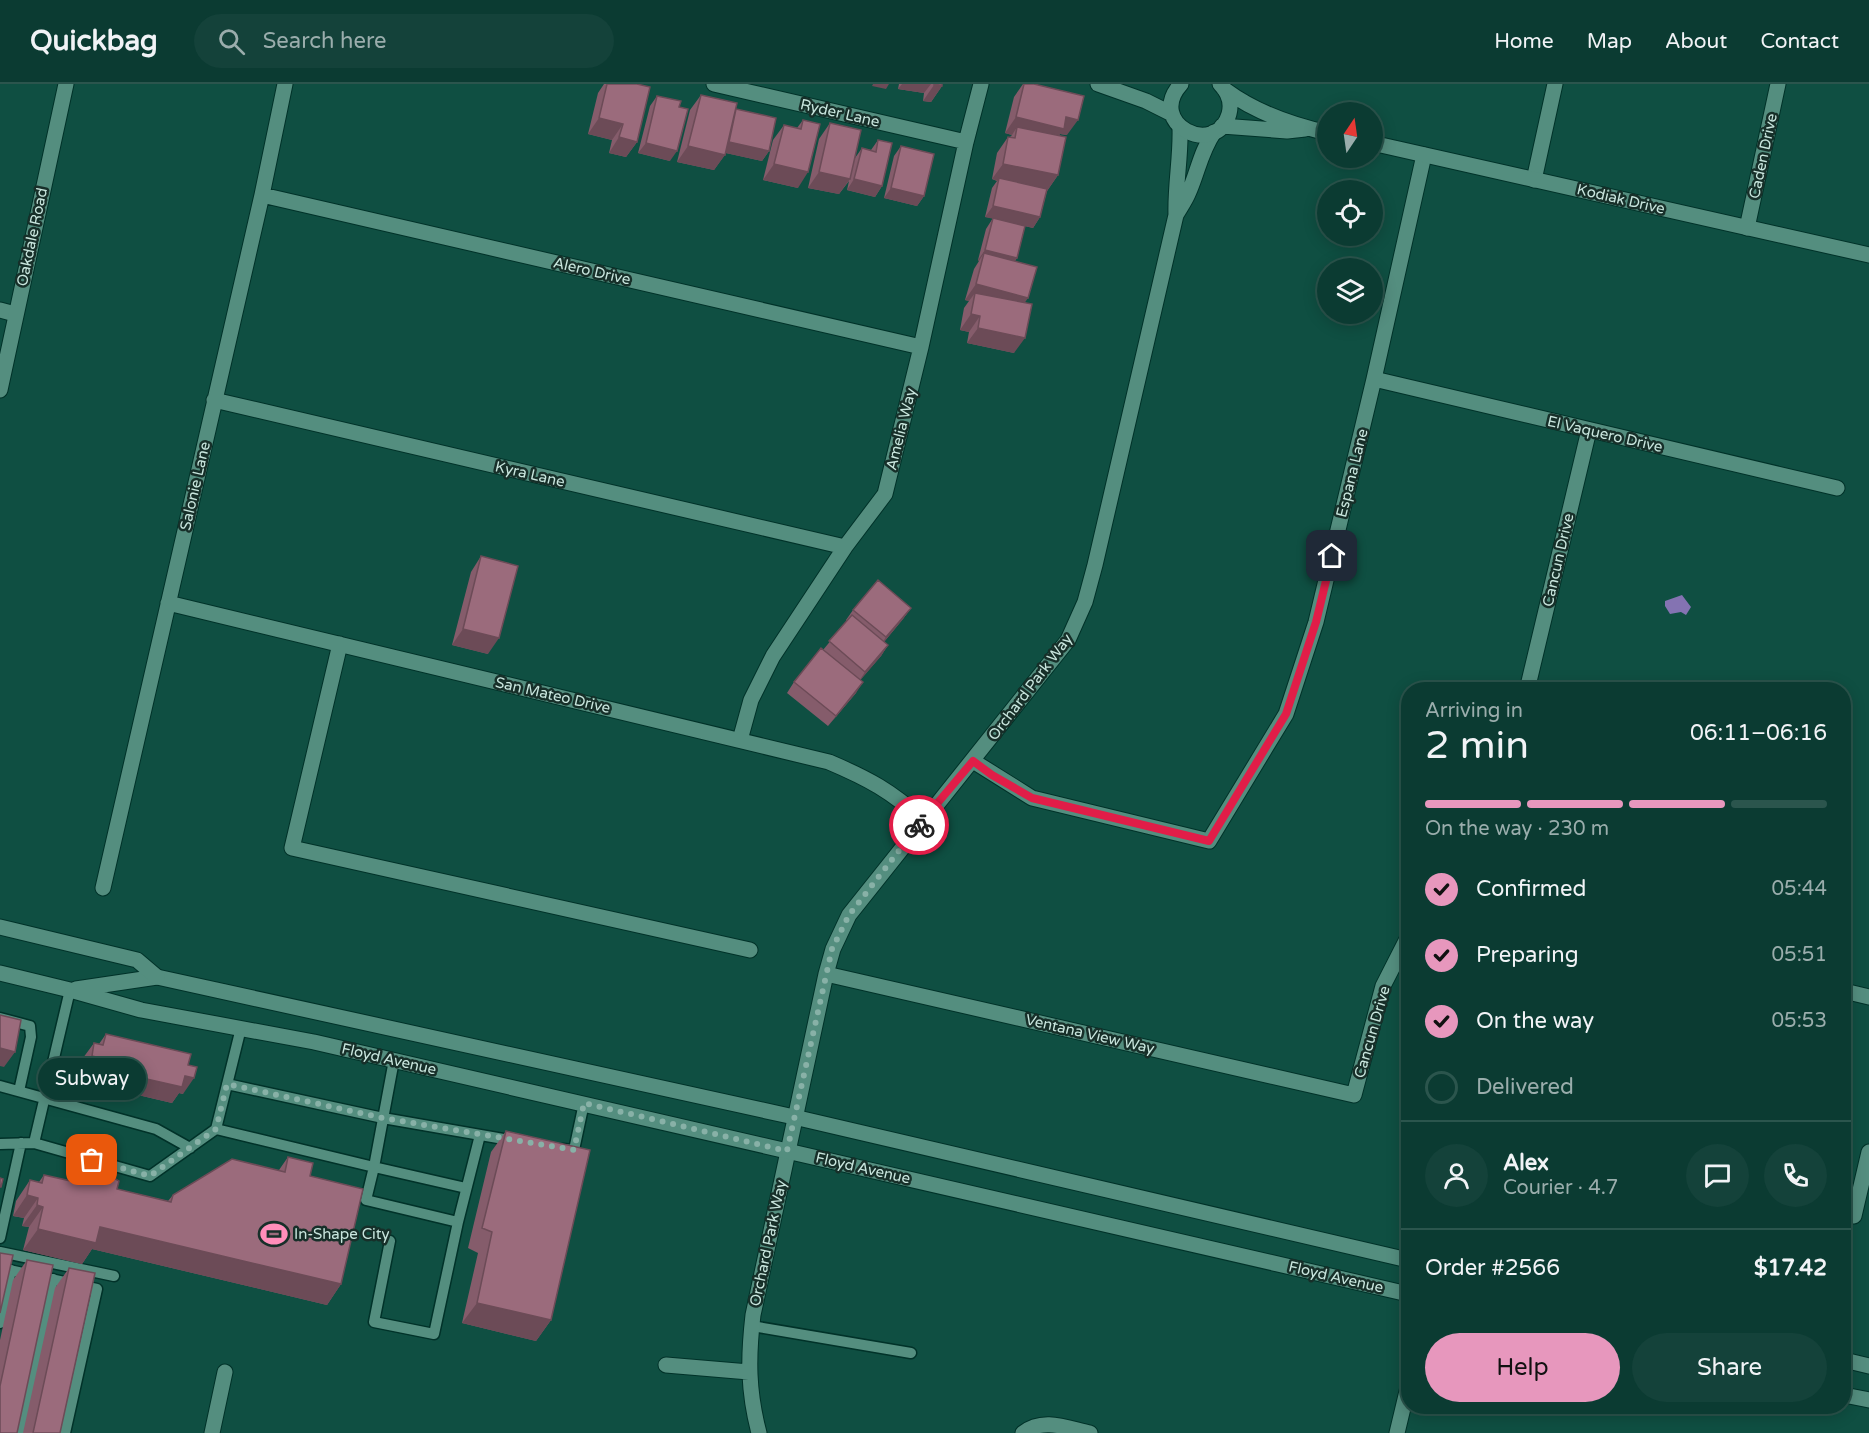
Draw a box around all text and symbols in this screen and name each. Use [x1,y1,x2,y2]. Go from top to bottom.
search box [194,14,614,68]
text: Quickbag [30,24,158,58]
icon: search [215,25,248,58]
text: Search here [263,28,387,54]
text: Home [1494,29,1554,54]
text: Map [1587,29,1632,54]
text: About [1665,29,1727,54]
text: Contact [1760,29,1839,54]
street label: Ryder Lane [799,95,881,131]
north arrow [1317,102,1383,168]
map controls [1317,102,1383,324]
street label: Caden Drive [1745,112,1781,200]
button: locate [1317,180,1383,246]
street label: Kodiak Drive [1575,180,1667,218]
street label: Oakdale Road [13,186,51,288]
street label: Alero Drive [552,253,632,289]
button: layers [1317,258,1383,324]
street label: Amelia Way [882,386,920,472]
street label: El Vaquero Drive [1546,412,1664,456]
street label: Espana Lane [1332,427,1372,519]
street label: Salonie Lane [176,440,214,532]
street label: Kyra Lane [493,457,567,491]
street label: Cancun Drive [1539,512,1577,608]
pin [1306,530,1357,581]
icon: home [1315,539,1348,572]
street label: Orchard Park Way [984,630,1076,744]
street label: San Mateo Drive [494,673,612,717]
text: Arriving in [1425,699,1523,723]
text: 06:11–06:16 [1690,720,1827,746]
text: 2 min [1425,722,1529,769]
courier [889,795,949,855]
icon: bike [903,809,936,842]
text: On the way · 230 m [1425,817,1609,841]
icon: check [1425,873,1458,906]
text: Confirmed [1476,876,1586,902]
text: 05:44 [1772,877,1827,901]
icon: check [1425,939,1458,972]
text: Preparing [1476,942,1579,968]
text: 05:51 [1772,943,1827,967]
street label: Cancun Drive [1350,984,1394,1080]
icon: check [1425,1005,1458,1038]
text: On the way [1476,1008,1594,1034]
text: 05:53 [1772,1009,1827,1033]
street label: Ventana View Way [1024,1010,1156,1058]
street label: Floyd Avenue [340,1039,438,1079]
callout: Subway [38,1058,146,1100]
text: Subway [55,1067,129,1091]
text: Delivered [1476,1074,1574,1100]
pin [66,1134,117,1185]
icon: bag [75,1143,108,1176]
button: person [1425,1144,1488,1207]
button: chat [1686,1144,1749,1207]
button: phone [1764,1144,1827,1207]
street label: Floyd Avenue [814,1148,912,1188]
text: Alex [1503,1150,1549,1176]
text: Courier · 4.7 [1503,1176,1618,1200]
street label: Orchard Park Way [746,1178,790,1308]
sports icon: In-Shape City [259,1219,289,1249]
place label: In-Shape City [294,1225,390,1243]
text: Order #2566 [1425,1255,1560,1281]
text: $17.42 [1754,1255,1827,1281]
street label: Floyd Avenue [1287,1257,1385,1297]
button: Help [1425,1333,1620,1402]
button: Share [1632,1333,1827,1402]

